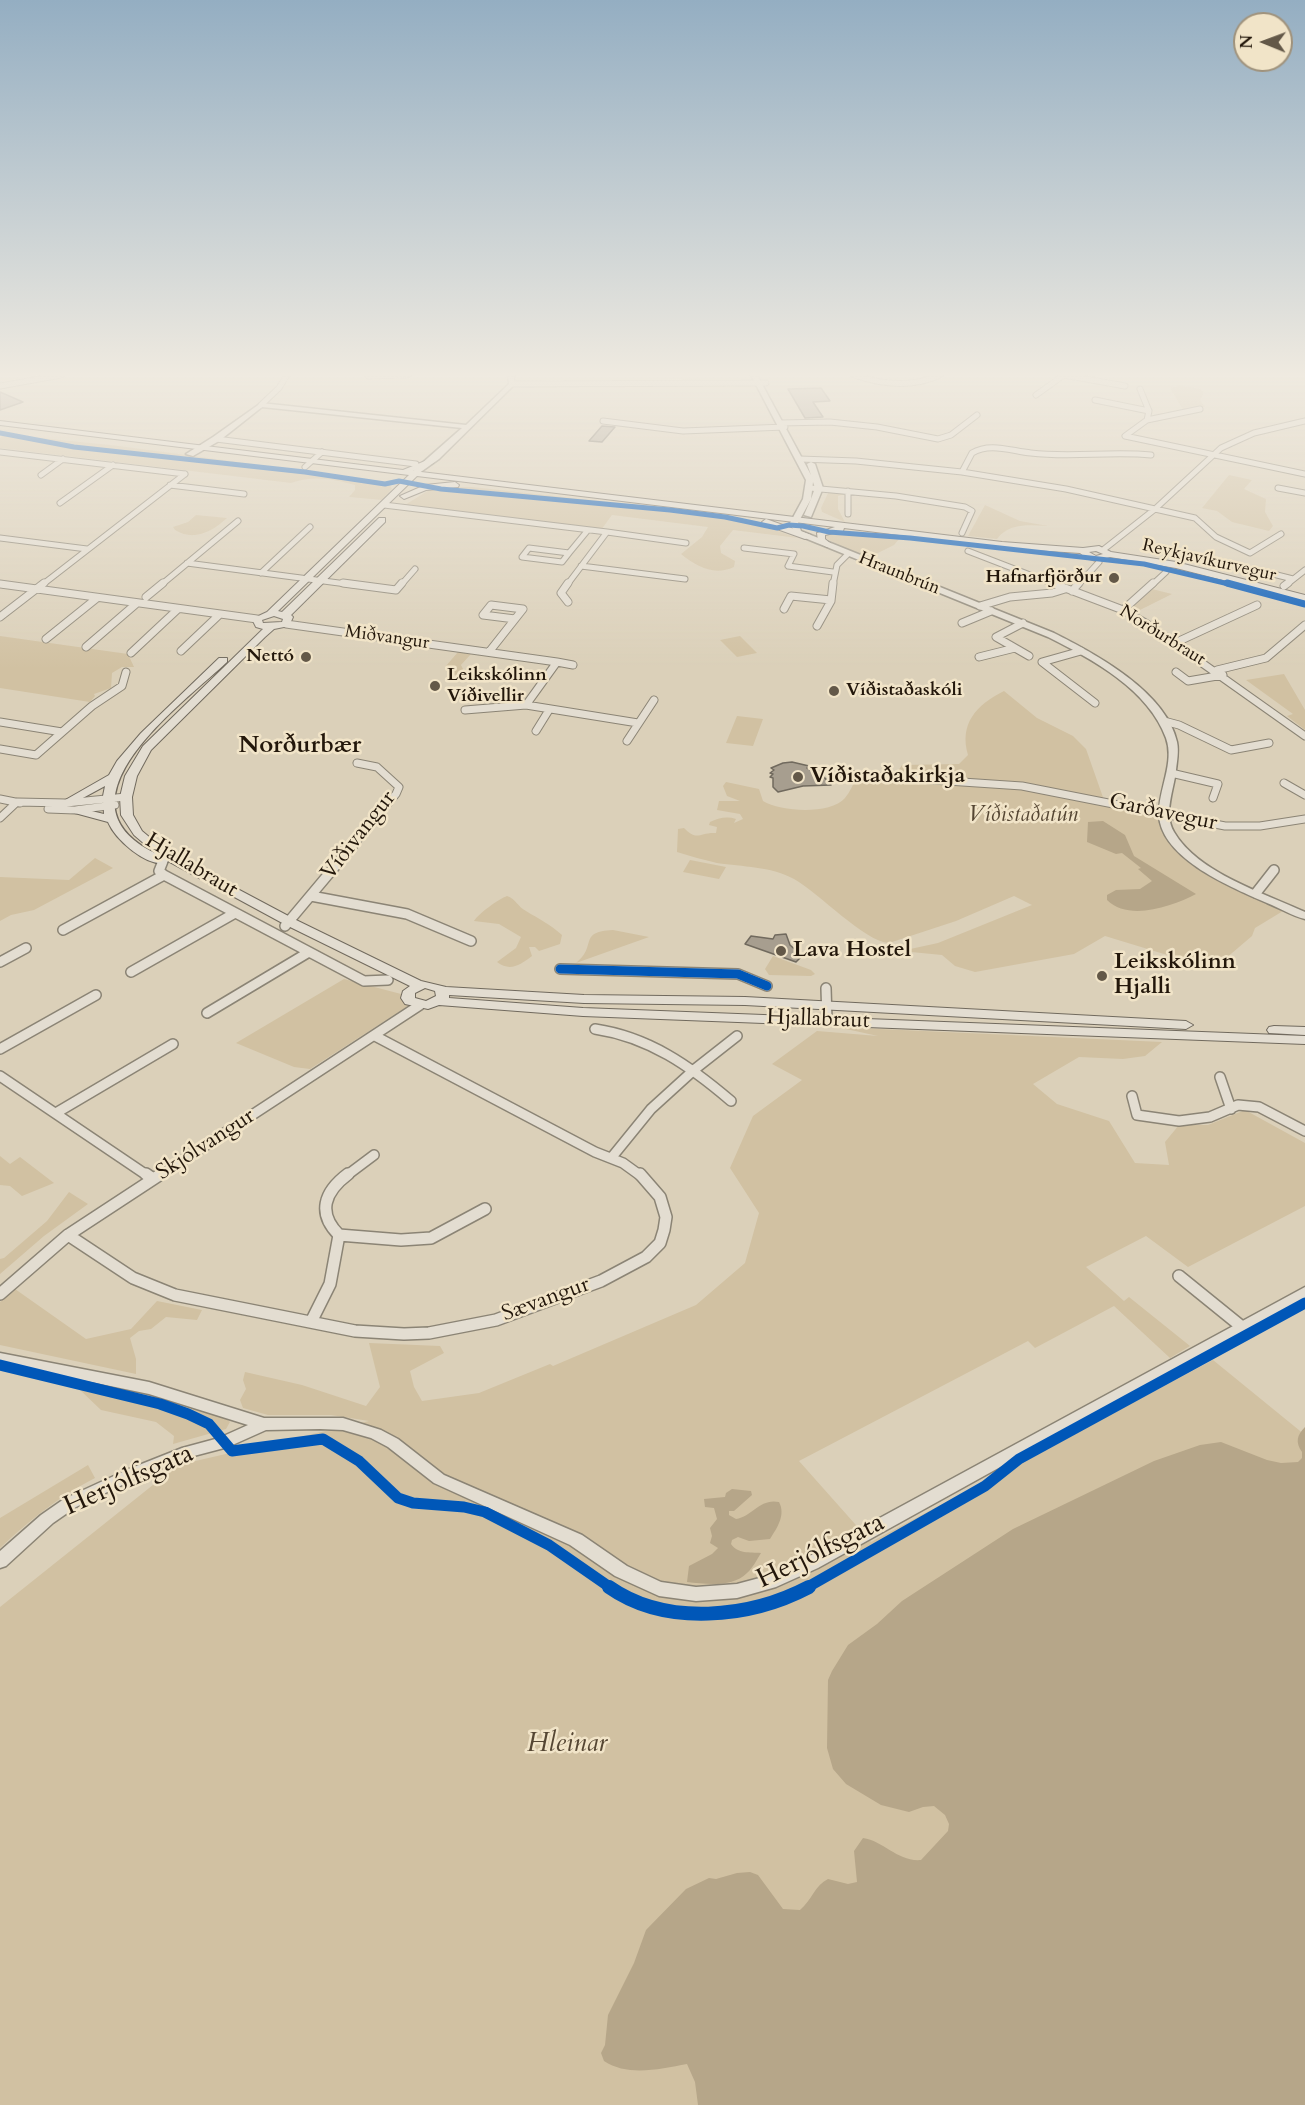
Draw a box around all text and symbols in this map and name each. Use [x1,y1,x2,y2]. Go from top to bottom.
north arrow [1233,12,1293,72]
text: N [1236,35,1258,49]
street label: Reykjavíkurvegur [1140,535,1278,587]
street label: Hraunbrún [855,548,943,600]
place label: Hafnarfjörður [986,567,1102,589]
marker: Hafnarfjörður [1107,571,1121,585]
street label: Norðurbraut [1115,601,1209,671]
street label: Miðvangur [343,621,431,655]
place label: Nettó [246,646,294,668]
marker: Nettó [299,650,313,664]
place label: Leikskólinn Víðivellir [447,665,547,708]
marker: Leikskólinn Víðivellir [428,679,442,693]
place label: Víðistaðaskóli [846,680,962,702]
marker: Víðistaðaskóli [827,684,841,698]
district label: Norðurbær [238,732,362,760]
place label: Víðistaðakirkja [810,764,965,790]
marker: Víðistaðakirkja [791,770,805,784]
street label: Víðivangur [316,786,402,886]
street label: Garðavegur [1107,789,1219,837]
park label: Víðistaðatún [968,803,1078,829]
street label: Hjallabraut [140,828,242,904]
place label: Lava Hostel [793,938,911,964]
marker: Lava Hostel [774,944,788,958]
place label: Leikskólinn Hjalli [1114,950,1236,1002]
marker: Leikskólinn Hjalli [1095,969,1109,983]
street label: Hjallabraut [766,1005,870,1035]
street label: Skjólvangur [152,1103,260,1187]
street label: Sævangur [499,1272,593,1328]
street label: Herjólfsgata [59,1438,199,1524]
street label: Herjólfsgata [752,1507,890,1597]
park label: Hleinar [527,1729,607,1761]

